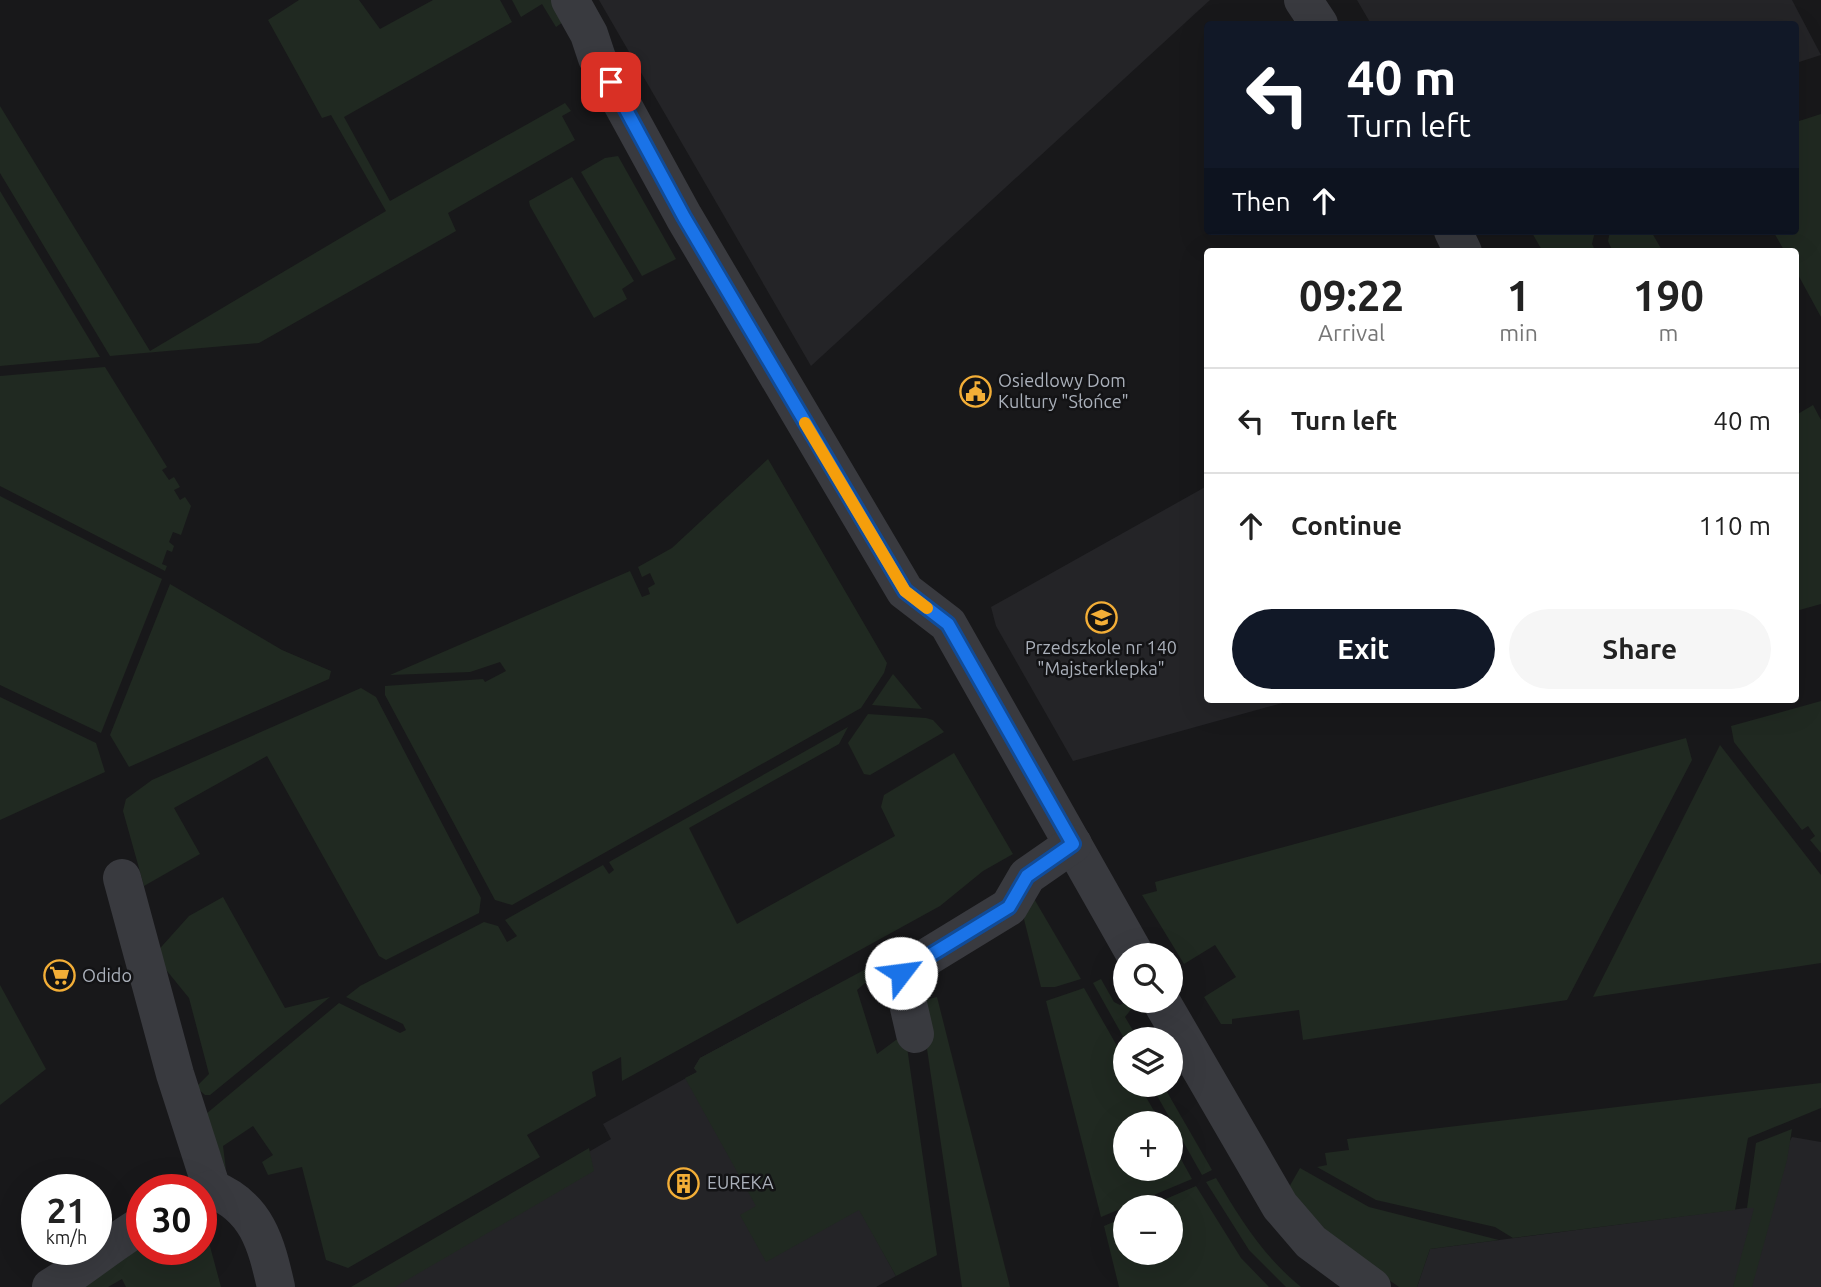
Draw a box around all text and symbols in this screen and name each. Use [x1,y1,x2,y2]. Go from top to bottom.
icon: left [1232,49,1323,140]
text: 40 m [1347,49,1456,104]
pin [581,52,641,112]
icon: arrive [592,63,630,101]
text: Turn left [1347,107,1471,143]
icon: ahead [1305,182,1343,220]
text: Then [1232,187,1291,216]
text: 09:22 [1299,272,1404,319]
text: 1 [1507,272,1530,319]
text: 190 [1633,272,1704,319]
text: Arrival [1318,320,1385,345]
text: min [1499,320,1538,345]
text: m [1658,320,1678,345]
place label: Osiedlowy Dom Kultury "Słońce" [998,370,1129,411]
public building icon: Osiedlowy Dom Kultury "Słońce" [958,374,992,408]
icon: left [1232,402,1270,440]
text: Turn left [1291,406,1397,435]
text: 40 m [1713,406,1771,435]
icon: ahead [1232,507,1270,545]
text: Continue [1291,511,1402,540]
text: 110 m [1699,511,1771,540]
school or university icon: Przedszkole nr 140 "Majsterklepka" [1084,600,1118,634]
button: Exit [1232,609,1495,689]
button: Share [1509,609,1771,689]
place label: Przedszkole nr 140 "Majsterklepka" [1025,637,1177,678]
position arrow [864,936,938,1010]
map controls [1113,943,1183,1265]
button: search [1113,943,1183,1013]
supermarket icon: Odido [42,959,76,993]
place label: Odido [82,965,132,985]
button: layers [1113,1027,1183,1097]
button: + [1113,1111,1183,1181]
building icon: EUREKA [667,1166,701,1200]
place label: EUREKA [707,1172,774,1192]
speed limit sign: 30 [126,1174,217,1265]
text: 21 [47,1190,86,1230]
button: − [1113,1195,1183,1265]
text: km/h [46,1227,87,1247]

